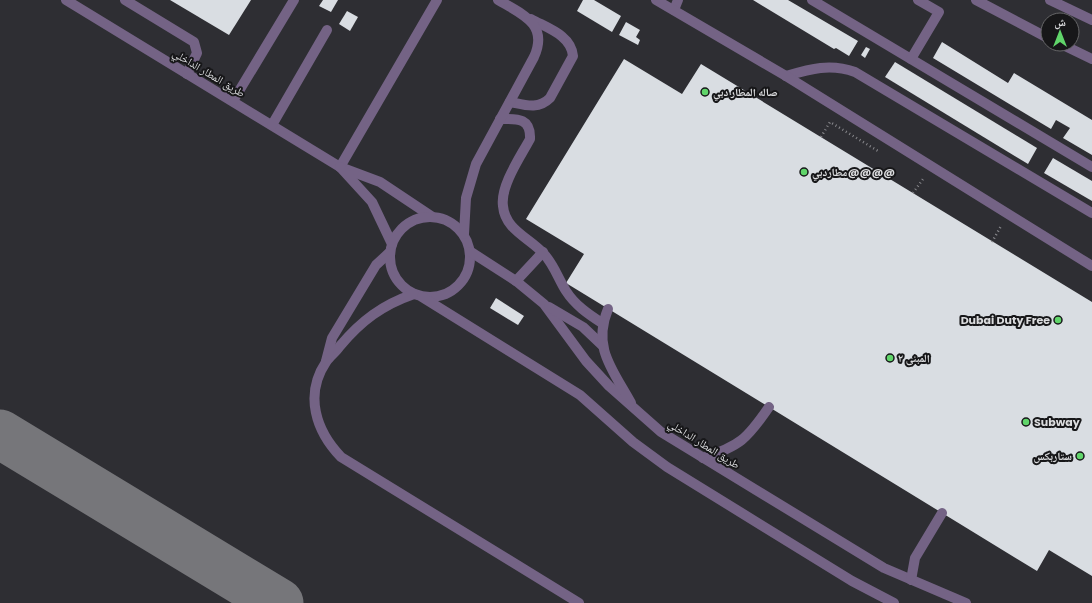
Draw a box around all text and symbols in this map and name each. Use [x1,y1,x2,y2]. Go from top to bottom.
north arrow [1040,12,1080,52]
text: ش [1054,14,1066,30]
street label: طريق المطار الداخلي [169,45,248,102]
place label: صاله المطار دبي [713,84,778,101]
marker: صاله المطار دبي [700,87,710,97]
place label: مطاردبي@@@@ [812,164,895,181]
marker: مطاردبي@@@@ [799,167,809,177]
place label: Dubai Duty Free [961,312,1050,328]
marker: Dubai Duty Free [1053,315,1063,325]
place label: المبنى ٢ [898,350,930,366]
marker: المبنى ٢ [885,353,895,363]
place label: Subway [1034,414,1080,430]
street label: طريق المطار الداخلي [665,416,743,473]
marker: Subway [1021,417,1031,427]
place label: ستاربكس [1033,448,1072,464]
marker: ستاربكس [1075,451,1085,461]

